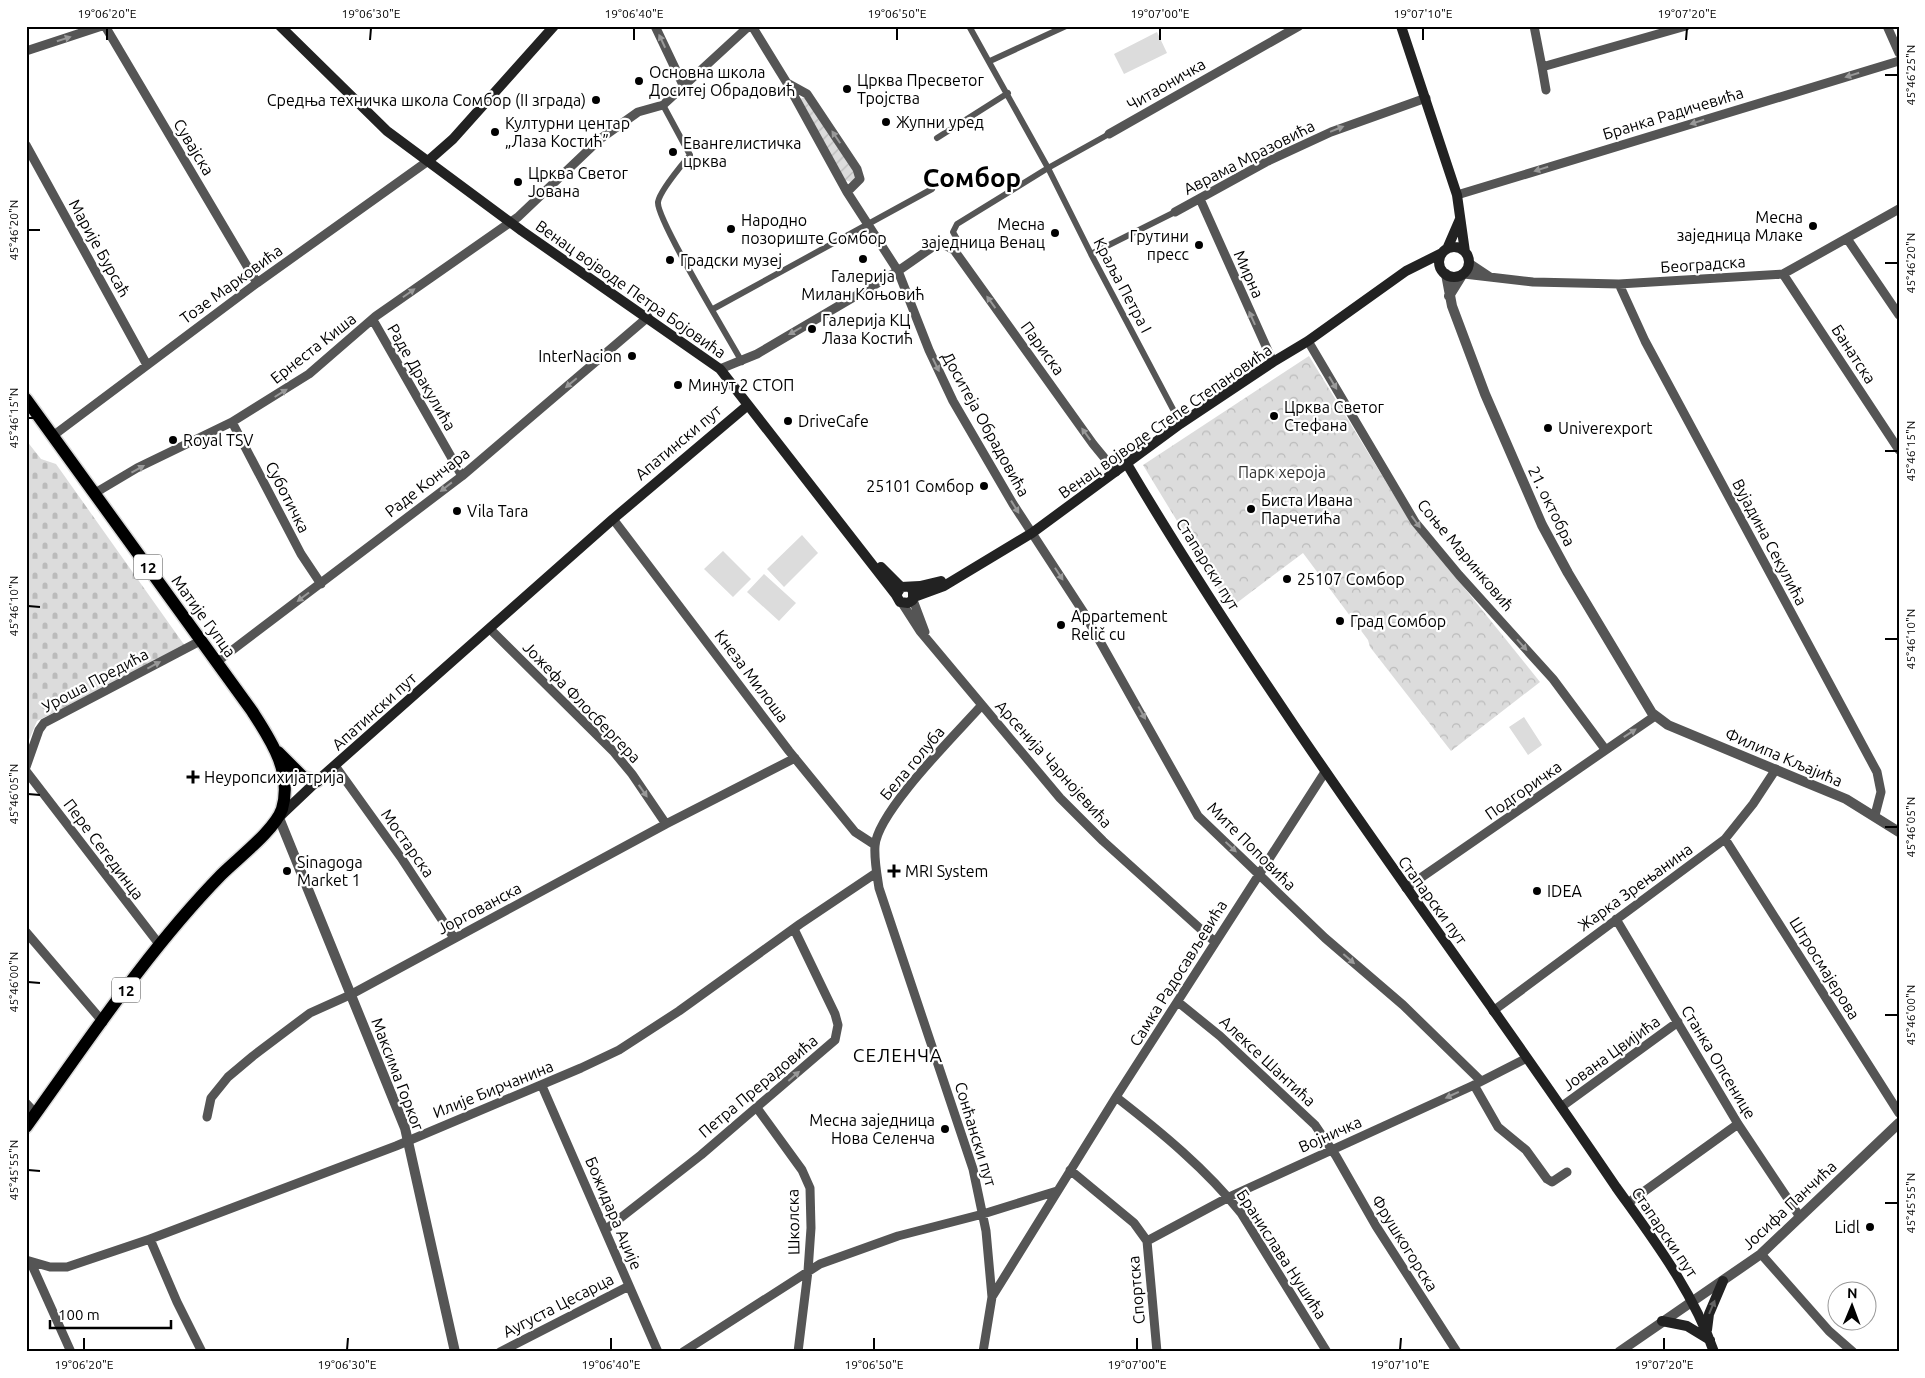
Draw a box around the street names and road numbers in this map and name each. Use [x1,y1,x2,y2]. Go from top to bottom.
street label: Читаоничка [1124,54,1208,114]
street label: Бранка Радичевића [1600,83,1746,143]
street label: Сувајска [170,116,218,178]
street label: Аврама Мразовића [1181,116,1317,198]
street label: Марије Бурсаћ [66,196,134,300]
street label: Венац војводе Петра Бојовића [532,216,730,362]
street label: Краља Петра I [1090,234,1156,336]
street label: Тозе Марковића [176,241,286,327]
street label: Мирна [1231,247,1267,301]
street label: Београдска [1660,252,1746,276]
street label: Ернеста Киша [267,309,359,387]
street label: Париска [1018,318,1068,378]
street label: Раде Дракулића [384,320,460,434]
street label: Банатска [1828,321,1880,387]
street label: Венац војводе Степе Степановића [1055,340,1275,502]
street label: Доситеја Обрадовића [939,348,1033,500]
street label: Апатински пут [631,401,725,483]
street label: Раде Кончара [381,444,473,520]
street label: Суботичка [262,458,314,536]
street label: 21. октобра [1525,463,1579,549]
street label: Вујадина Секулића [1729,476,1811,608]
street label: Соње Маринковић [1414,495,1518,615]
street label: Стапарски пут [1173,515,1243,613]
road number: 12 [134,554,162,580]
street label: Матије Гупца [168,572,240,660]
street label: Кнеза Милоша [711,626,793,726]
street label: Јожефа Флосбергера [519,638,645,766]
street label: Уроша Предића [39,644,151,716]
street label: Апатински пут [328,669,420,753]
street label: Арсенија Чарнојевића [992,697,1116,831]
street label: Бела голуба [876,723,948,803]
street label: Филипа Кљајића [1723,724,1845,790]
street label: Подгоричка [1481,757,1565,823]
street label: Пере Сегединца [60,795,148,903]
street label: Мите Поповића [1204,798,1300,894]
street label: Мостарска [378,805,438,881]
street label: Жарка Зрењанина [1574,839,1696,935]
street label: Стапарски пут [1395,852,1471,948]
street label: Јоргованска [434,878,524,938]
street label: Самка Радосављевића [1126,897,1230,1049]
street label: Штросмајерова [1786,914,1864,1022]
road number: 12 [112,978,140,1002]
street label: Станка Опсенице [1678,1002,1760,1122]
street label: Алексе Шантића [1217,1012,1319,1110]
street label: Јована Цвијића [1559,1012,1663,1094]
street label: Максима Горког [368,1015,428,1133]
street label: Петра Прерадовића [695,1031,821,1141]
street label: Илије Бирчанина [430,1057,556,1121]
street label: Сонћански пут [952,1080,1000,1188]
street label: Војничка [1296,1112,1364,1156]
street label: Божидара Аџије [582,1154,646,1272]
street label: Јосифа Панчића [1738,1157,1840,1253]
street label: Стапарски пут [1628,1184,1702,1280]
street label: Бранислава Нушића [1233,1186,1331,1322]
street label: Школска [783,1189,803,1255]
street label: Фрушкогорска [1368,1192,1442,1294]
street label: Спортска [1124,1255,1148,1325]
street label: Аугуста Цесарца [500,1269,616,1341]

